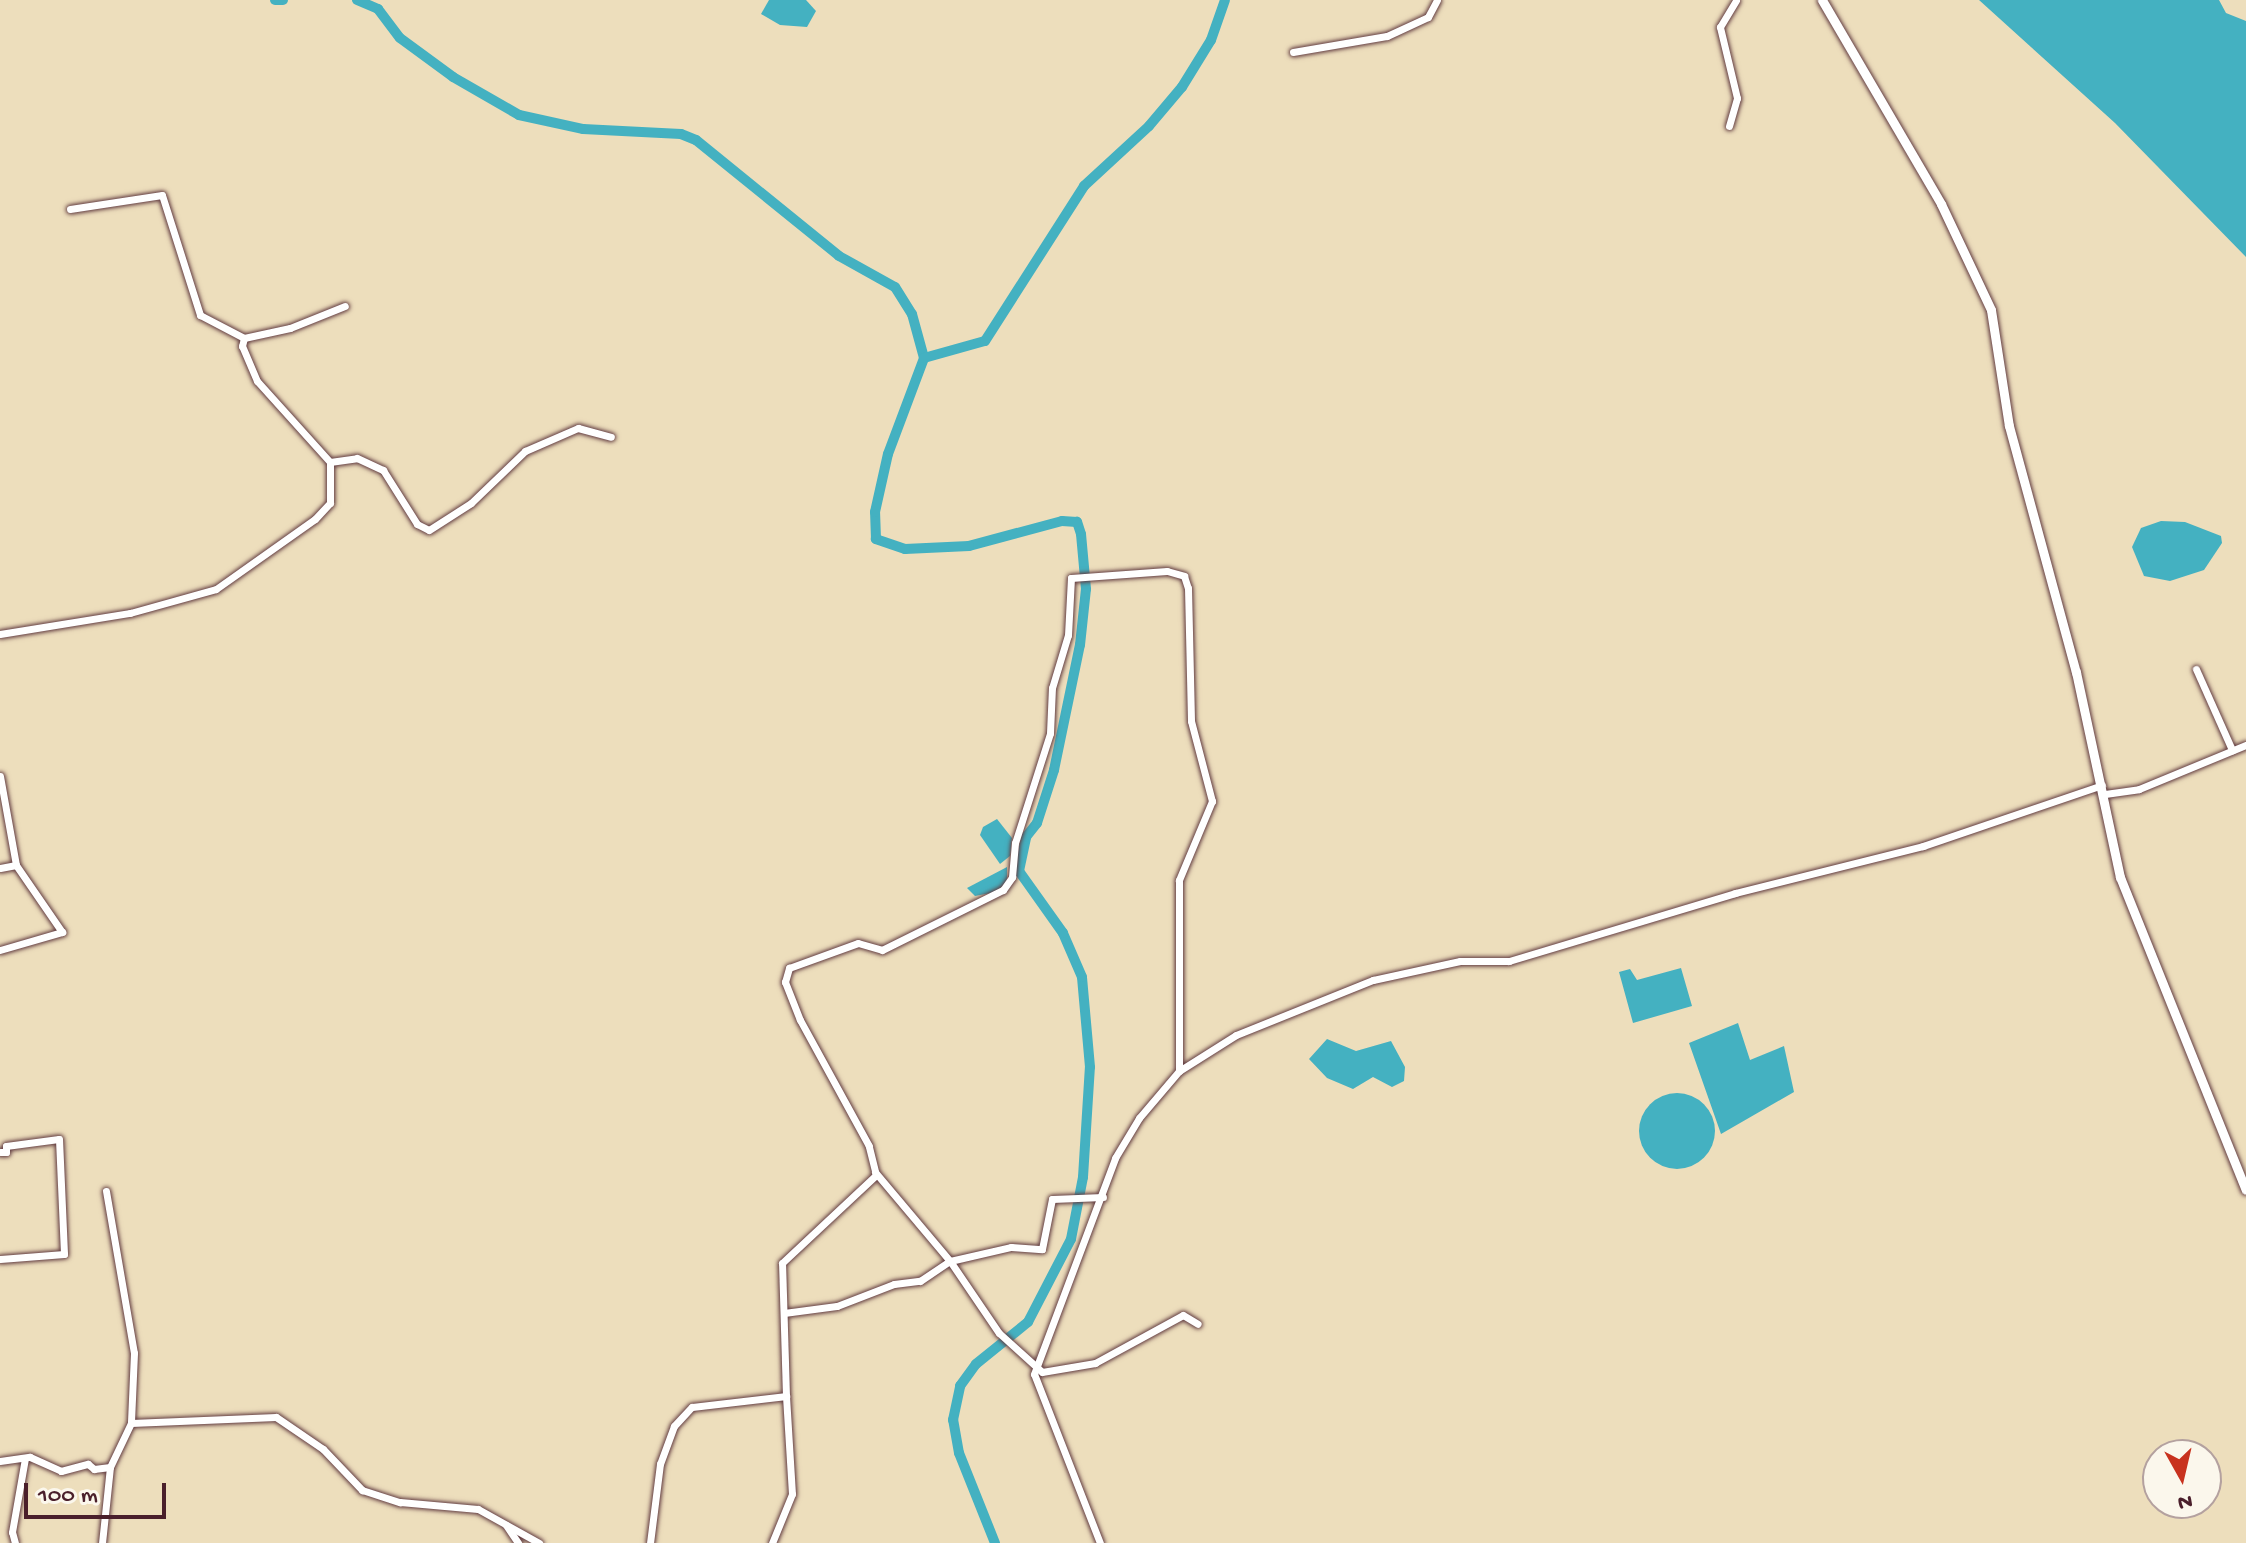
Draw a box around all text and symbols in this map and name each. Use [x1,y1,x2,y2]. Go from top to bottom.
north arrow [2142,1439,2222,1519]
scale bar [28,1467,170,1517]
text: 100 m [38,1482,98,1511]
text: N [2176,1487,2194,1515]

